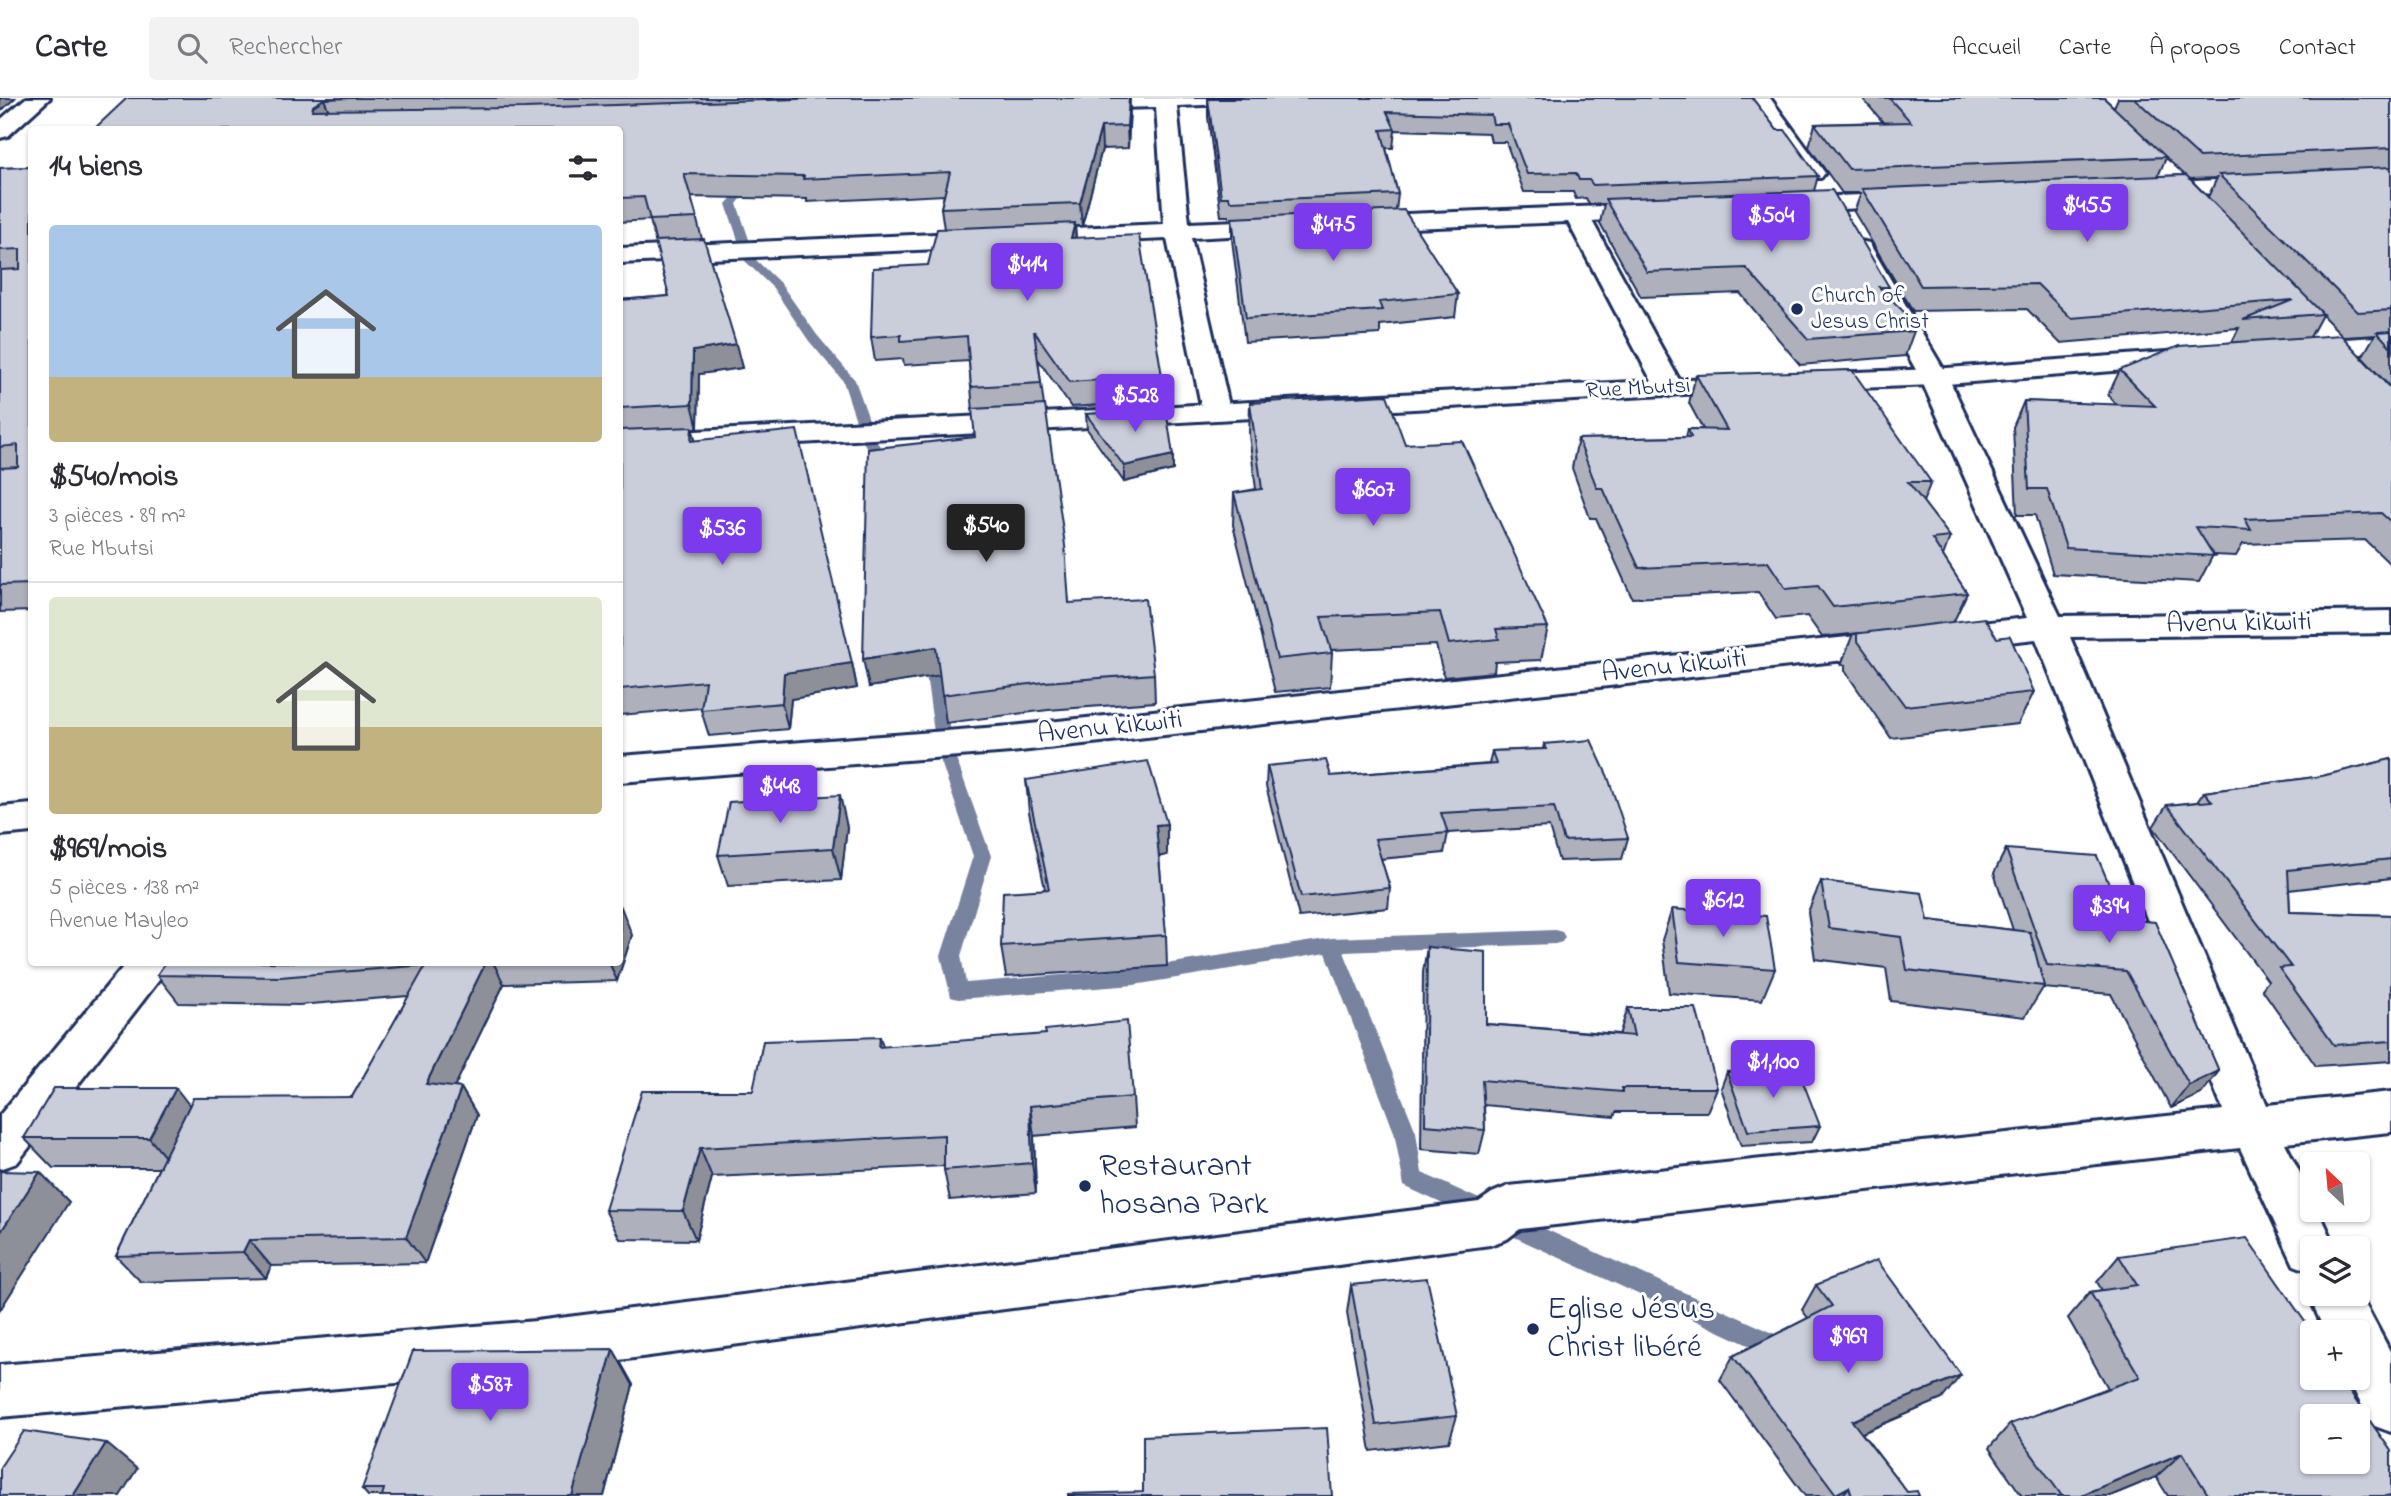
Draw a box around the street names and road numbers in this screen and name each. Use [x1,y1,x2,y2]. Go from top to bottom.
street label: Rue Mbutsi [1585,370,1691,408]
street label: Avenu kikwiti [2166,602,2312,646]
street label: Avenu kikwiti [1599,639,1749,695]
street label: Avenu kikwiti [1035,700,1185,756]

